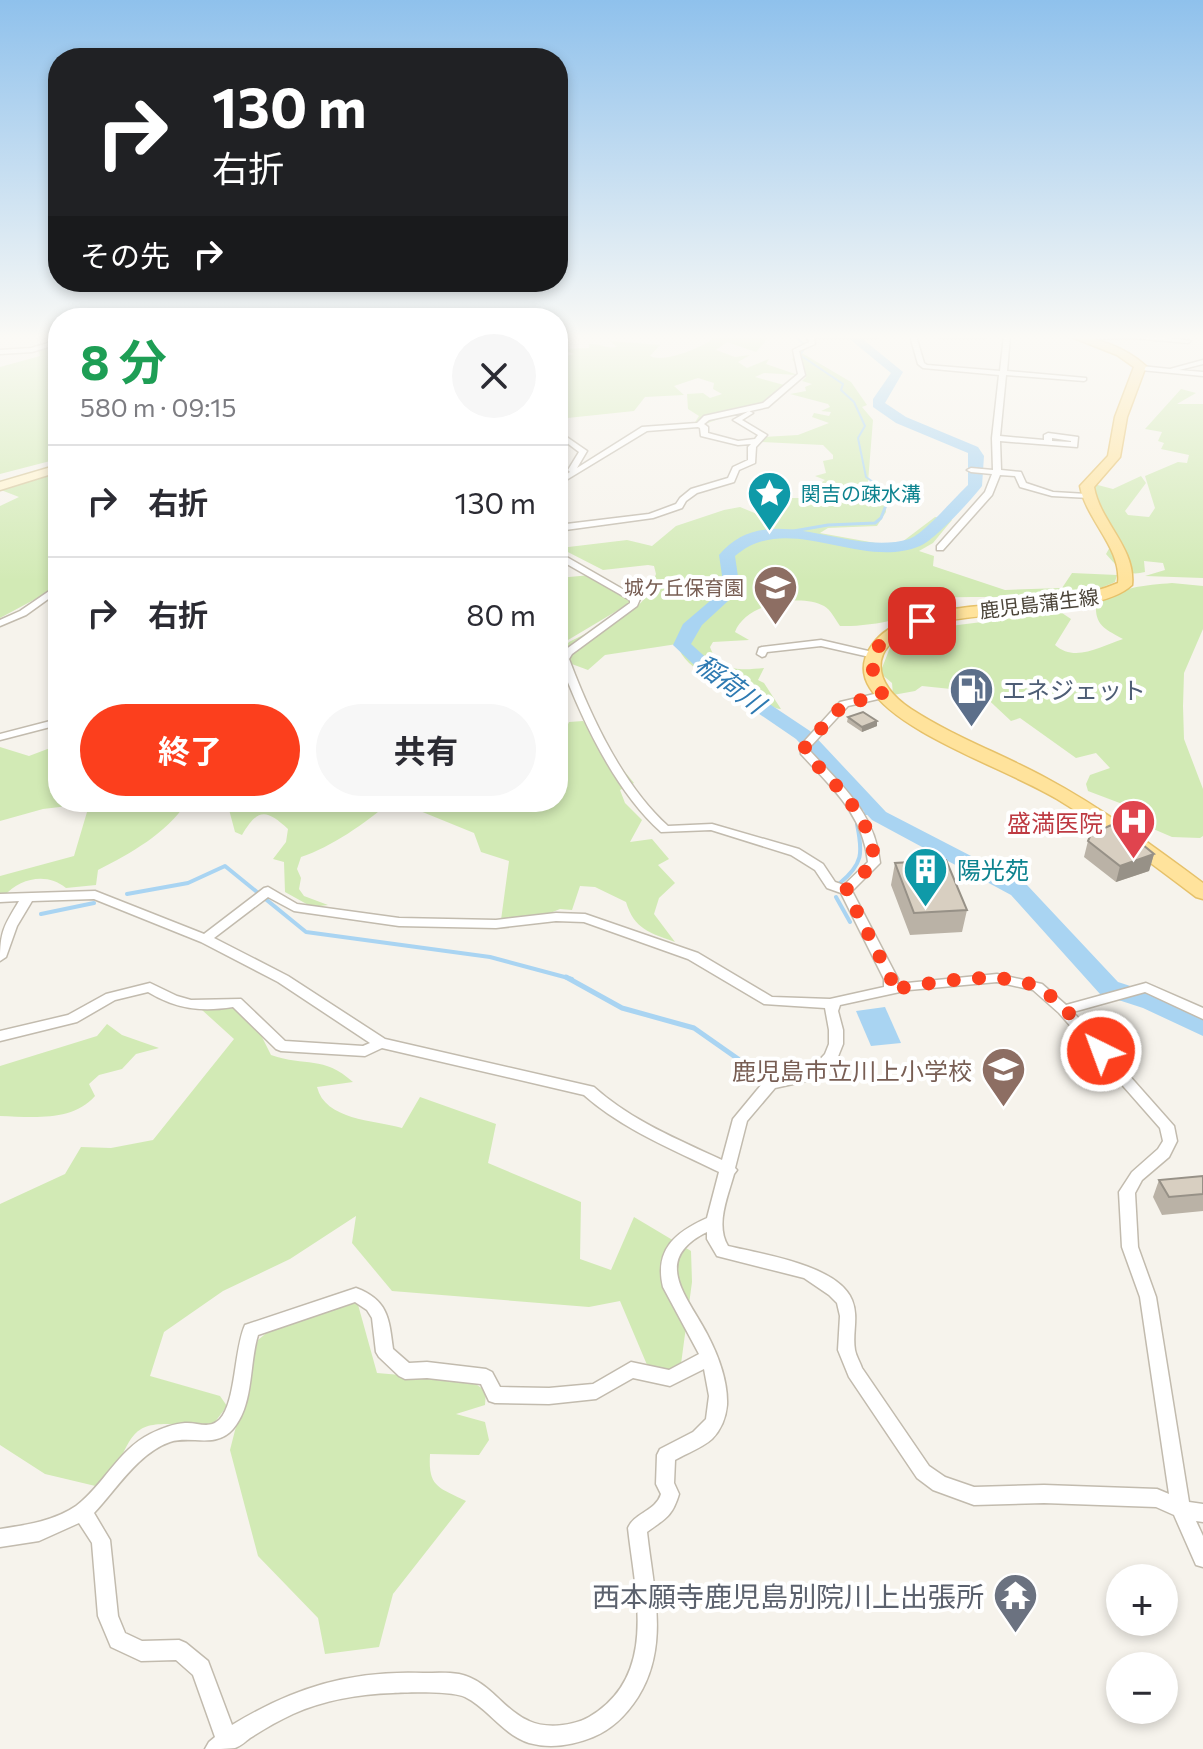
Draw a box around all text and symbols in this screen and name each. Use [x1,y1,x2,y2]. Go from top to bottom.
text: 130 m [212,71,367,140]
icon: right [80,80,184,184]
text: 右折 [212,145,284,189]
icon: right [186,232,230,276]
text: その先 [80,236,170,273]
text: 8 分 [80,331,167,390]
button: close [452,334,536,418]
text: 580 m · 09:15 [80,391,236,422]
place icon: 関吉の疎水溝 [746,469,794,532]
icon: right [80,479,124,523]
place label: 関吉の疎水溝 [801,481,921,505]
text: 右折 [148,483,208,520]
text: 130 m [455,483,536,520]
school or university icon: 城ケ丘保育園 [751,563,799,626]
place label: 城ケ丘保育園 [624,575,744,599]
street label: 鹿児島蒲生線 [978,584,1100,622]
pin [888,587,956,655]
icon: right [80,591,124,635]
text: 右折 [148,595,208,632]
text: 80 m [466,595,536,632]
icon: arrive [900,599,944,643]
water label: 稲荷川 [691,647,774,721]
fuel station icon: エネジェット [947,665,995,728]
place label: エネジェット [1002,675,1146,704]
button: 終了 [80,704,300,796]
button: 共有 [316,704,536,796]
hospital icon: 盛満医院 [1110,798,1158,861]
place label: 盛満医院 [1007,808,1103,837]
building icon: 陽光苑 [902,845,950,908]
place label: 陽光苑 [957,855,1029,884]
position arrow [1059,1009,1143,1093]
school or university icon: 鹿児島市立川上小学校 [979,1046,1027,1109]
place label: 鹿児島市立川上小学校 [732,1056,972,1085]
map controls [1106,1564,1178,1724]
button: + [1106,1564,1178,1636]
temple icon: 西本願寺鹿児島別院川上出張所 [991,1572,1039,1635]
place label: 西本願寺鹿児島別院川上出張所 [592,1579,984,1613]
button: − [1106,1652,1178,1724]

